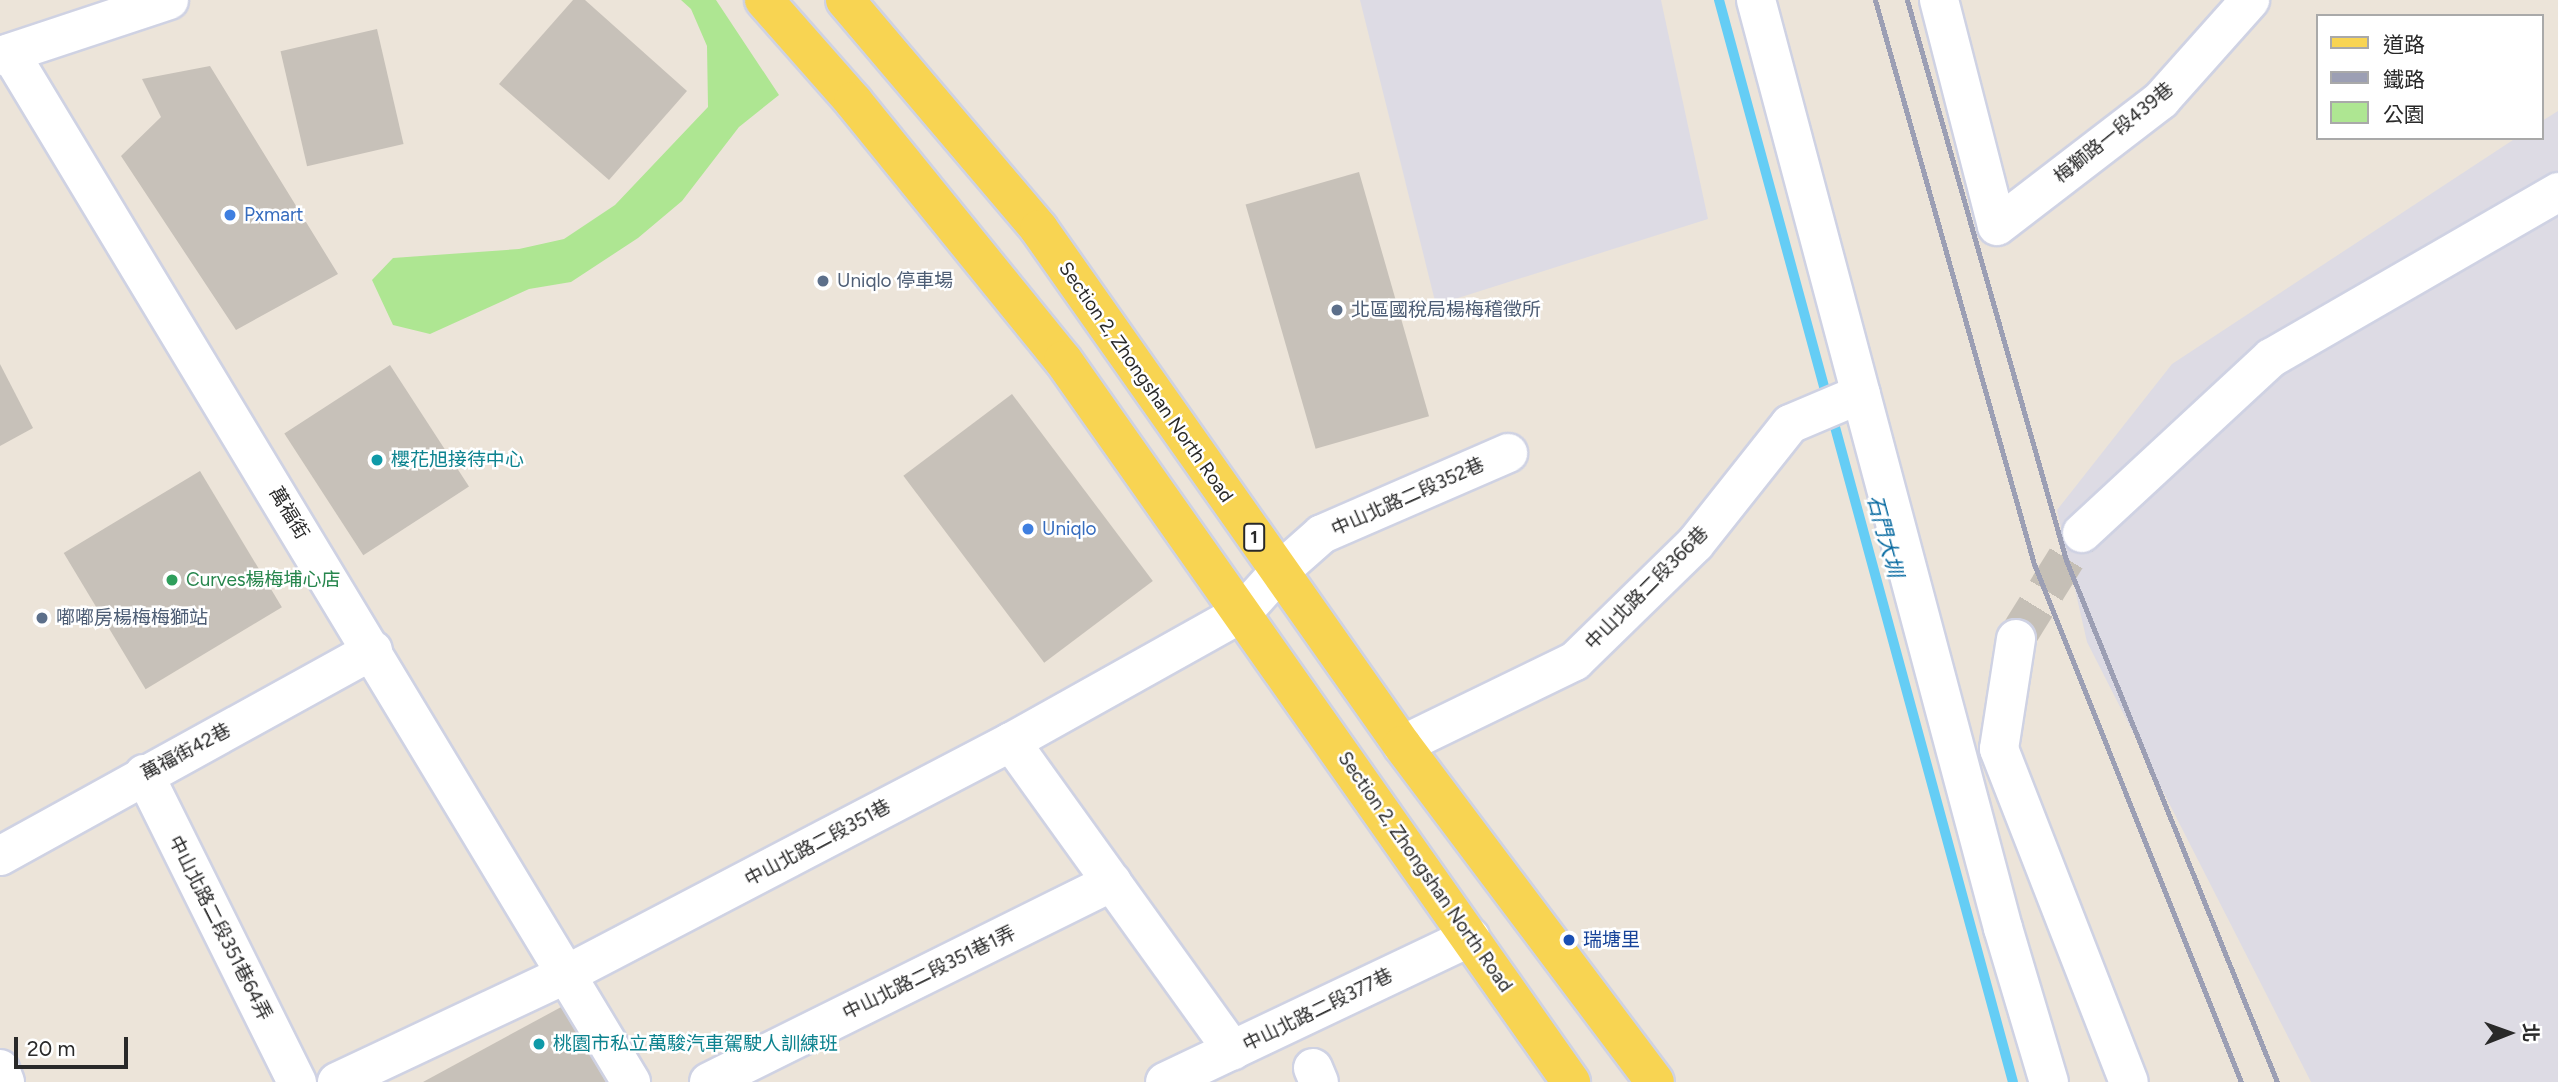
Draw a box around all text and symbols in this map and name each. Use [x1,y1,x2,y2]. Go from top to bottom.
legend [2316,14,2544,140]
text: 道路 [2383,32,2425,57]
text: 鐵路 [2383,67,2425,92]
street label: 梅獅路一段439巷 [2050,78,2178,188]
text: 公園 [2383,102,2425,127]
place label: Pxmart [244,204,303,226]
marker: Pxmart [222,207,238,223]
street label: Section 2, Zhongshan North Road [1054,257,1238,507]
place label: Uniqlo 停車場 [837,270,953,292]
marker: Uniqlo 停車場 [815,273,831,289]
place label: 北區國稅局楊梅稽徵所 [1351,299,1541,321]
marker: 北區國稅局楊梅稽徵所 [1329,302,1345,318]
place label: 櫻花旭接待中心 [391,449,524,471]
marker: 櫻花旭接待中心 [369,452,385,468]
street label: 中山北路二段352巷 [1328,453,1488,541]
street label: 萬福街 [265,483,313,543]
water label: 石門大圳 [1862,492,1908,580]
place label: Uniqlo [1042,518,1097,540]
marker: Uniqlo [1020,521,1036,537]
road number: 1 [1242,522,1266,552]
street label: 中山北路二段366巷 [1581,522,1713,654]
place label: Curves楊梅埔心店 [186,569,341,591]
marker: Curves楊梅埔心店 [164,572,180,588]
place label: 嘟嘟房楊梅梅獅站 [56,607,208,629]
marker: 嘟嘟房楊梅梅獅站 [34,610,50,626]
street label: 萬福街42巷 [137,719,235,785]
street label: Section 2, Zhongshan North Road [1333,747,1517,997]
street label: 中山北路二段351巷 [741,795,895,891]
street label: 中山北路二段351巷64弄 [164,832,276,1024]
street label: 中山北路二段351巷1弄 [839,921,1019,1025]
place label: 瑞塘里 [1583,929,1640,951]
marker: 瑞塘里 [1561,932,1577,948]
street label: 中山北路二段377巷 [1239,964,1397,1056]
north arrow [2474,998,2544,1068]
scale bar [18,1023,131,1066]
text: 北 [2519,1023,2542,1042]
place label: 桃園市私立萬駿汽車駕駛人訓練班 [553,1033,838,1055]
text: 20 m [27,1036,75,1061]
marker: 桃園市私立萬駿汽車駕駛人訓練班 [531,1036,547,1052]

